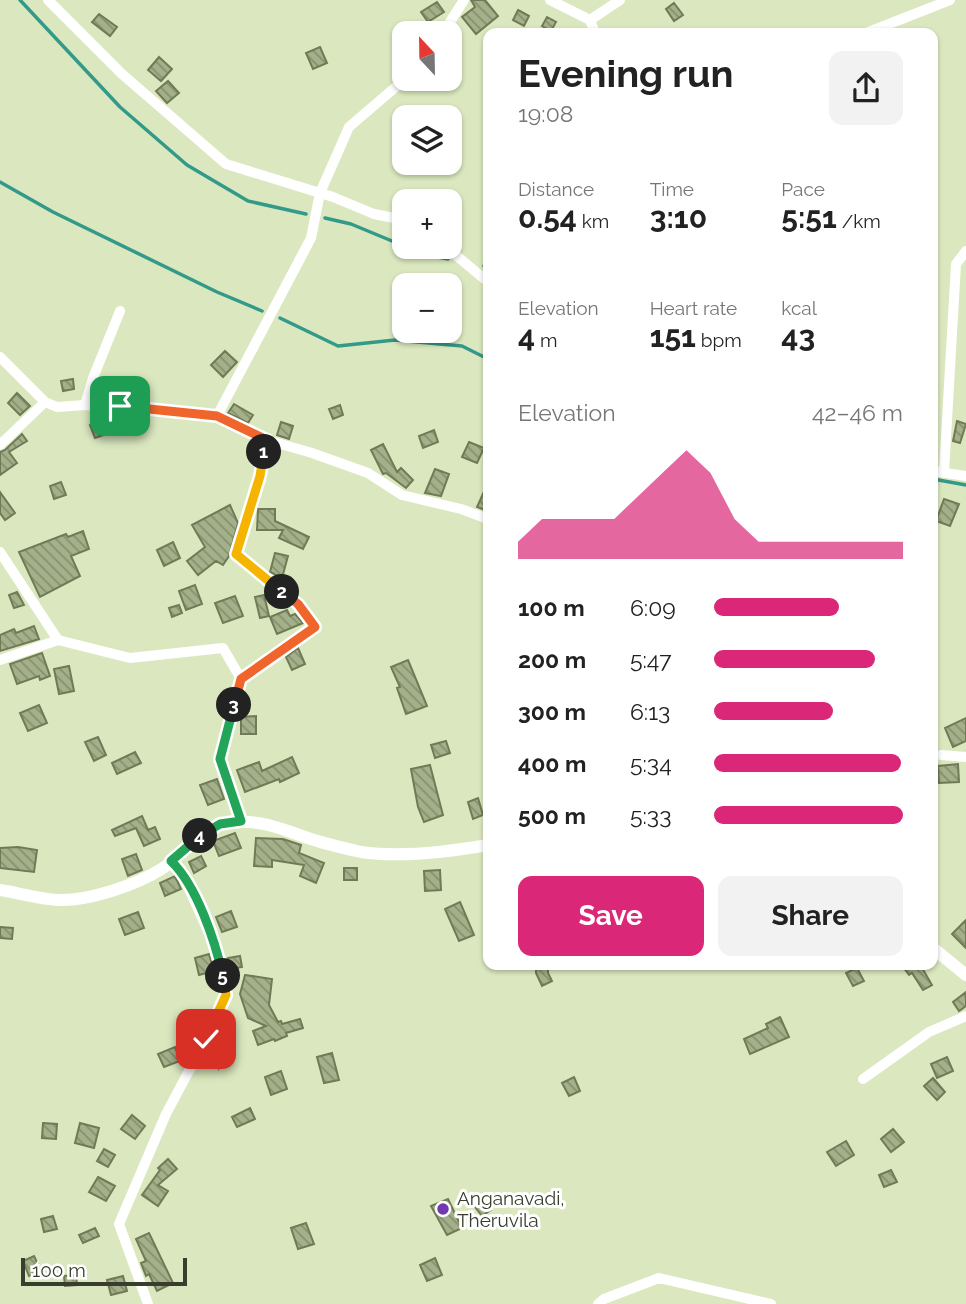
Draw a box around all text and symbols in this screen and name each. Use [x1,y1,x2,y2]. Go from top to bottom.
north arrow [392,21,462,91]
map controls [392,21,462,343]
text: Evening run [518,51,733,96]
button: share [829,51,903,125]
text: 19:08 [518,100,573,127]
button: layers [392,105,462,175]
text: Distance [518,178,594,200]
text: Time [650,178,694,200]
text: Pace [781,178,825,200]
button: + [392,189,462,259]
text: 0.54 [518,200,577,235]
text: 3:10 [650,200,707,235]
text: 5:51 [781,200,837,235]
text: km [577,210,609,232]
text: /km [837,210,881,232]
button: − [392,273,462,343]
text: Elevation [518,297,599,319]
text: Heart rate [650,297,737,319]
text: kcal [781,297,817,319]
text: 4 [518,319,535,354]
text: 151 [650,319,696,354]
text: 43 [781,319,815,354]
text: m [535,329,557,351]
text: bpm [696,329,742,351]
pin [90,376,150,436]
icon: arrive [101,387,139,425]
text: Elevation [518,399,616,426]
text: 42–46 m [812,399,903,426]
pin: 1 [246,434,282,470]
text: 1 [259,440,268,462]
pin: 2 [264,574,300,610]
text: 2 [276,580,287,602]
text: 100 m [518,594,585,621]
text: 6:09 [630,594,676,621]
text: 200 m [518,646,586,673]
text: 5:47 [630,646,672,673]
pin: 3 [216,688,252,722]
text: 3 [228,693,239,715]
text: 300 m [518,698,586,725]
text: 6:13 [630,698,670,725]
text: 400 m [518,750,586,777]
text: 5:34 [630,750,672,777]
text: 500 m [518,802,586,829]
text: 5:33 [630,802,671,829]
pin: 4 [182,818,218,854]
text: 4 [194,824,205,846]
button: Save [518,876,704,956]
button: Share [718,876,903,956]
pin: 5 [206,958,241,993]
text: 5 [217,964,228,986]
pin [176,1009,236,1069]
icon: check [187,1020,225,1058]
place label: Anganavadi, Theruvila [457,1187,565,1231]
marker: Anganavadi, Theruvila [435,1201,451,1217]
scale bar [21,1255,187,1287]
text: 100 m [32,1259,86,1281]

